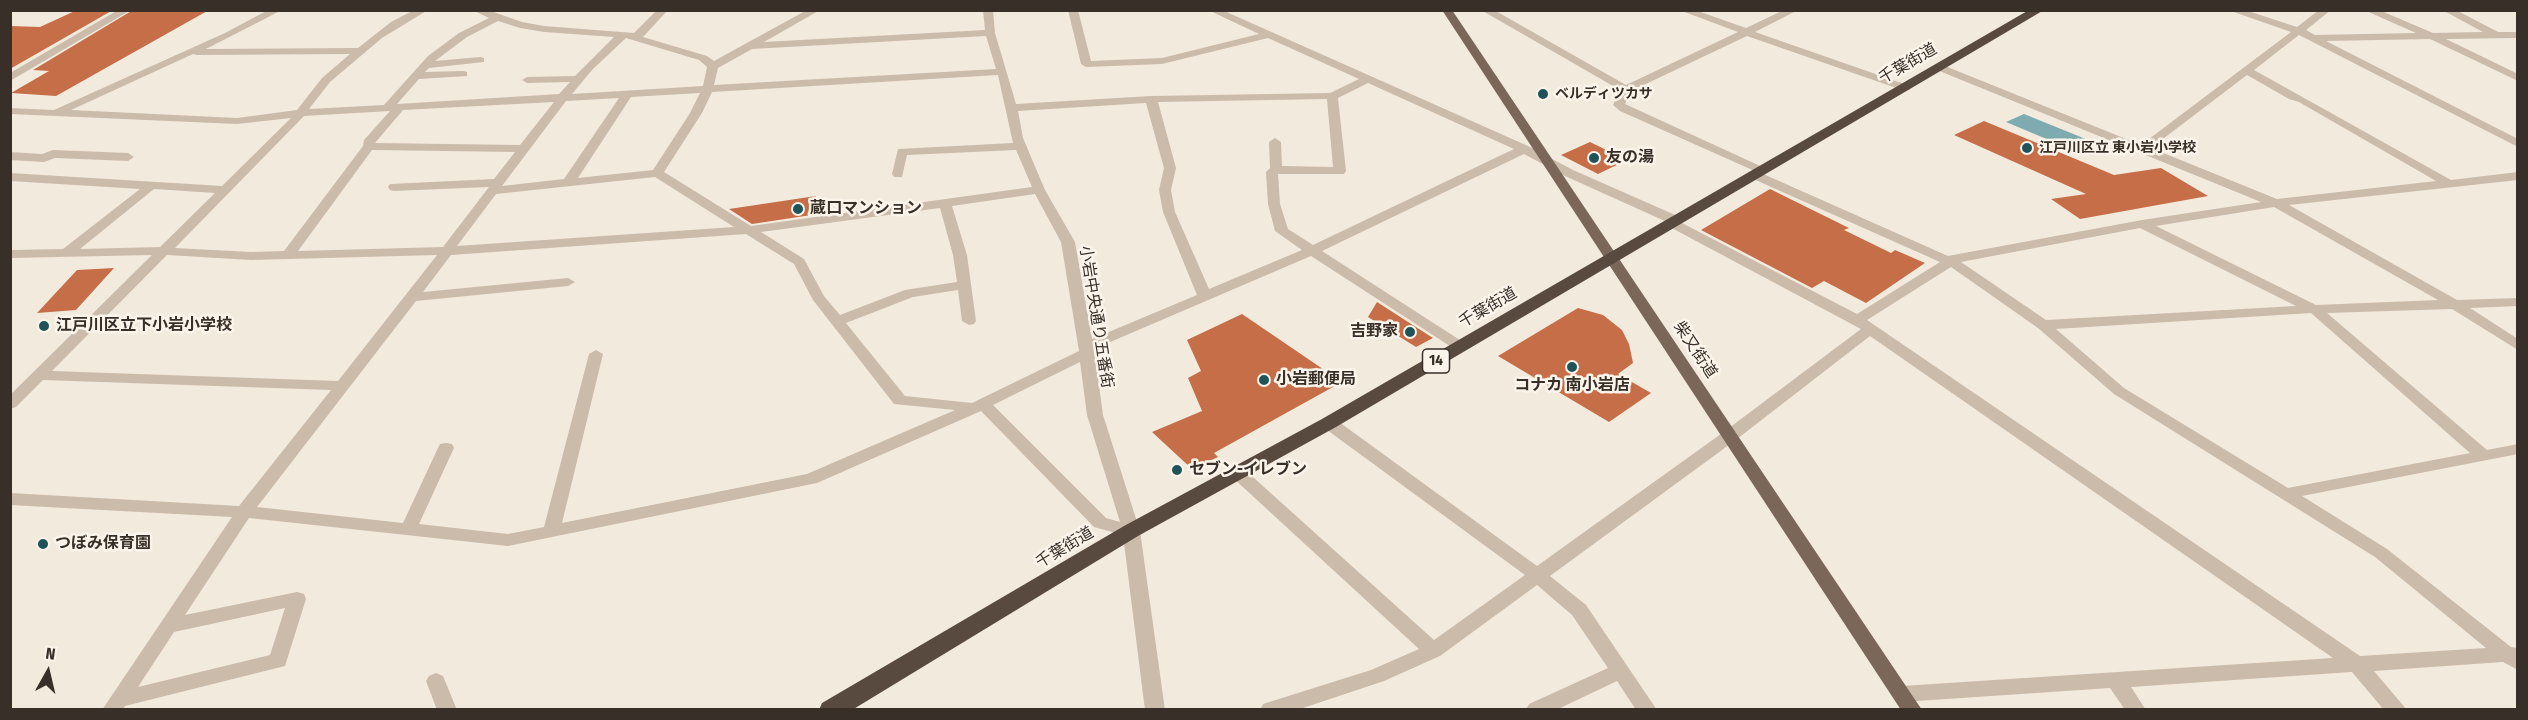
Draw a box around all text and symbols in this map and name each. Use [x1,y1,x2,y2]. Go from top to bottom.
street label: 千葉街道 [1875,40,1941,88]
place label: ベルディツカサ [1555,86,1653,102]
marker: ベルディツカサ [1536,87,1550,101]
place label: 江戸川区立 東小岩小学校 [2039,140,2196,156]
marker: 江戸川区立 東小岩小学校 [2020,141,2034,155]
place label: 友の湯 [1606,148,1654,168]
marker: 友の湯 [1587,151,1601,165]
place label: 蔵口マンション [810,199,922,219]
marker: 蔵口マンション [791,202,805,216]
street label: 小岩中央通り五番街 [1075,244,1117,390]
street label: 千葉街道 [1455,284,1521,332]
place label: 江戸川区立下小岩小学校 [56,316,232,336]
street label: 柴又街道 [1669,318,1721,382]
marker: 江戸川区立下小岩小学校 [37,319,51,333]
place label: 吉野家 [1350,322,1398,342]
marker: 吉野家 [1403,325,1417,339]
road number: 14 [1422,349,1450,373]
marker: コナカ 南小岩店 [1565,360,1579,374]
place label: 小岩郵便局 [1276,370,1356,390]
marker: 小岩郵便局 [1257,373,1271,387]
place label: コナカ 南小岩店 [1514,376,1630,396]
place label: セブン-イレブン [1189,460,1307,480]
marker: セブン-イレブン [1170,463,1184,477]
street label: 千葉街道 [1033,523,1097,573]
place label: つぼみ保育園 [55,534,151,554]
marker: つぼみ保育園 [36,537,50,551]
north arrow [18,642,78,702]
text: N [45,644,57,664]

